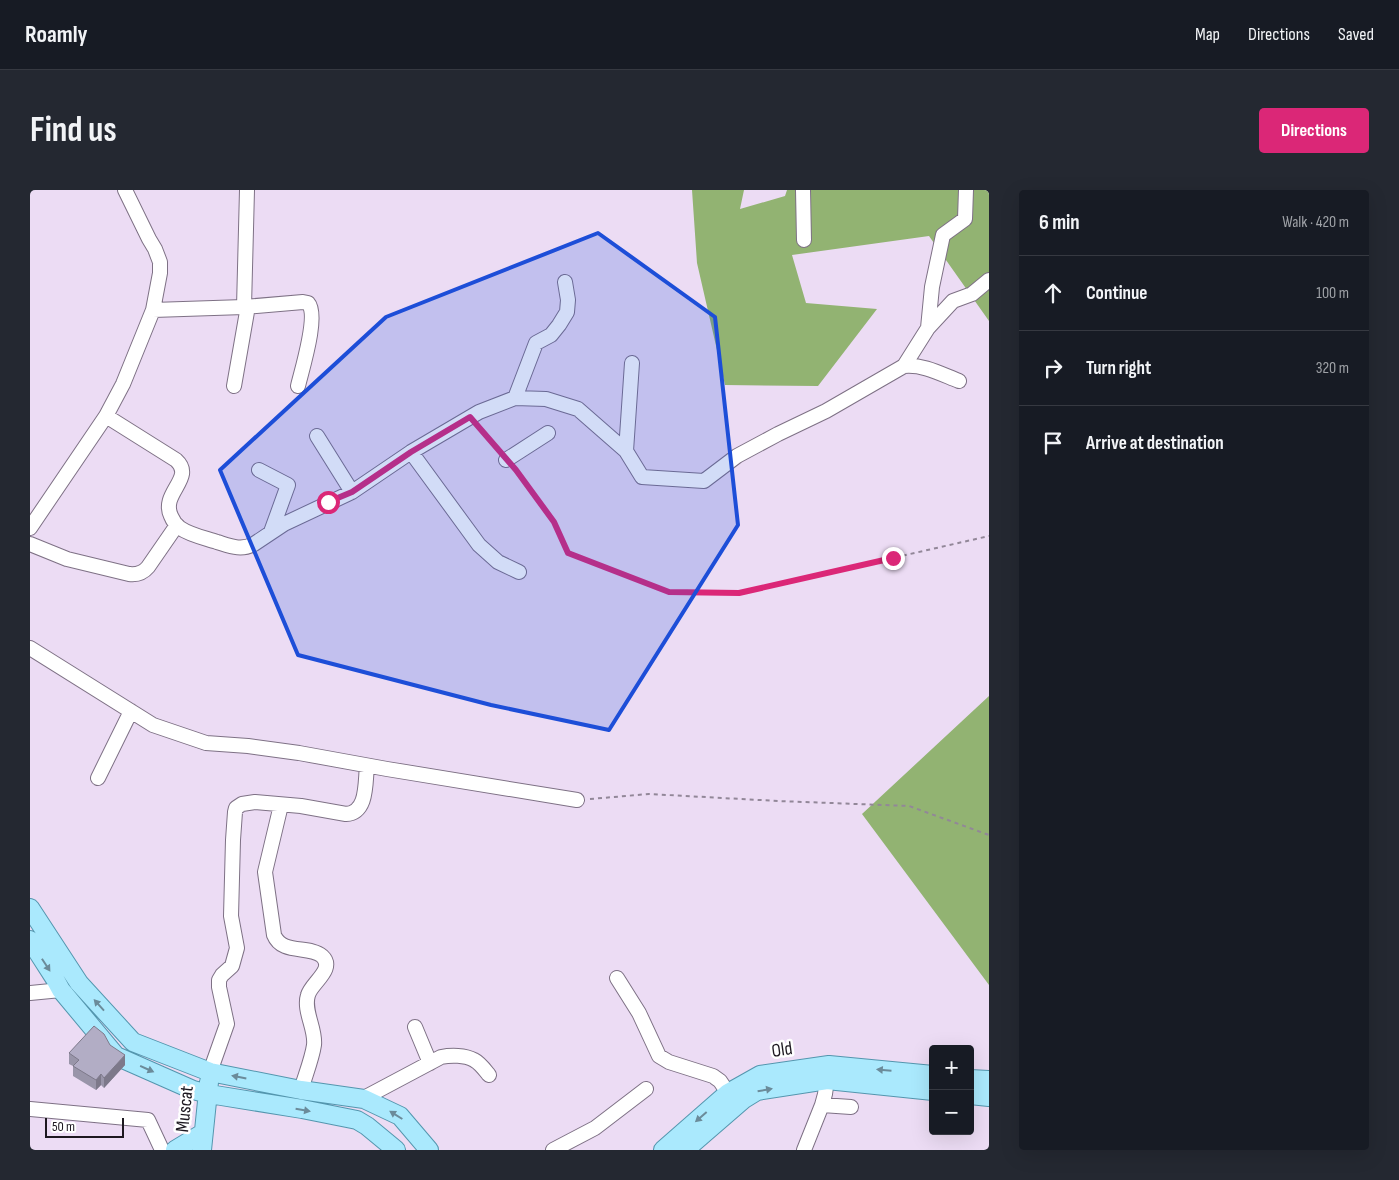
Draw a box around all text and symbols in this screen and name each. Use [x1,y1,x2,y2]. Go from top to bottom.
text: Roamly [25,20,88,49]
text: Map [1195,24,1220,45]
text: Directions [1248,24,1310,45]
text: Saved [1338,24,1374,45]
button: Directions [1259,108,1369,153]
text: Find us [30,109,117,152]
text: 6 min [1039,210,1080,235]
text: Walk · 420 m [1282,213,1349,232]
icon: ahead [1039,279,1067,307]
text: Continue [1086,282,1147,305]
text: 100 m [1316,284,1349,303]
icon: right [1039,354,1067,382]
text: Turn right [1086,357,1151,380]
text: 320 m [1316,359,1349,378]
icon: arrive [1039,429,1067,457]
text: Arrive at destination [1086,432,1224,455]
route start [317,491,340,514]
route end [882,547,905,570]
one-way arrow [41,958,50,972]
one-way arrow [93,999,105,1011]
street label: Old [770,1037,794,1063]
map controls [929,1045,974,1135]
button: + [929,1045,974,1090]
one-way arrow [140,1066,154,1074]
one-way arrow [876,1066,892,1074]
one-way arrow [231,1073,247,1081]
street label: Muscat [171,1084,199,1133]
one-way arrow [757,1085,773,1093]
button: − [929,1090,974,1135]
one-way arrow [295,1106,311,1114]
one-way arrow [389,1111,402,1120]
one-way arrow [695,1111,708,1122]
scale bar [45,1115,124,1138]
text: 50 m [52,1118,75,1135]

